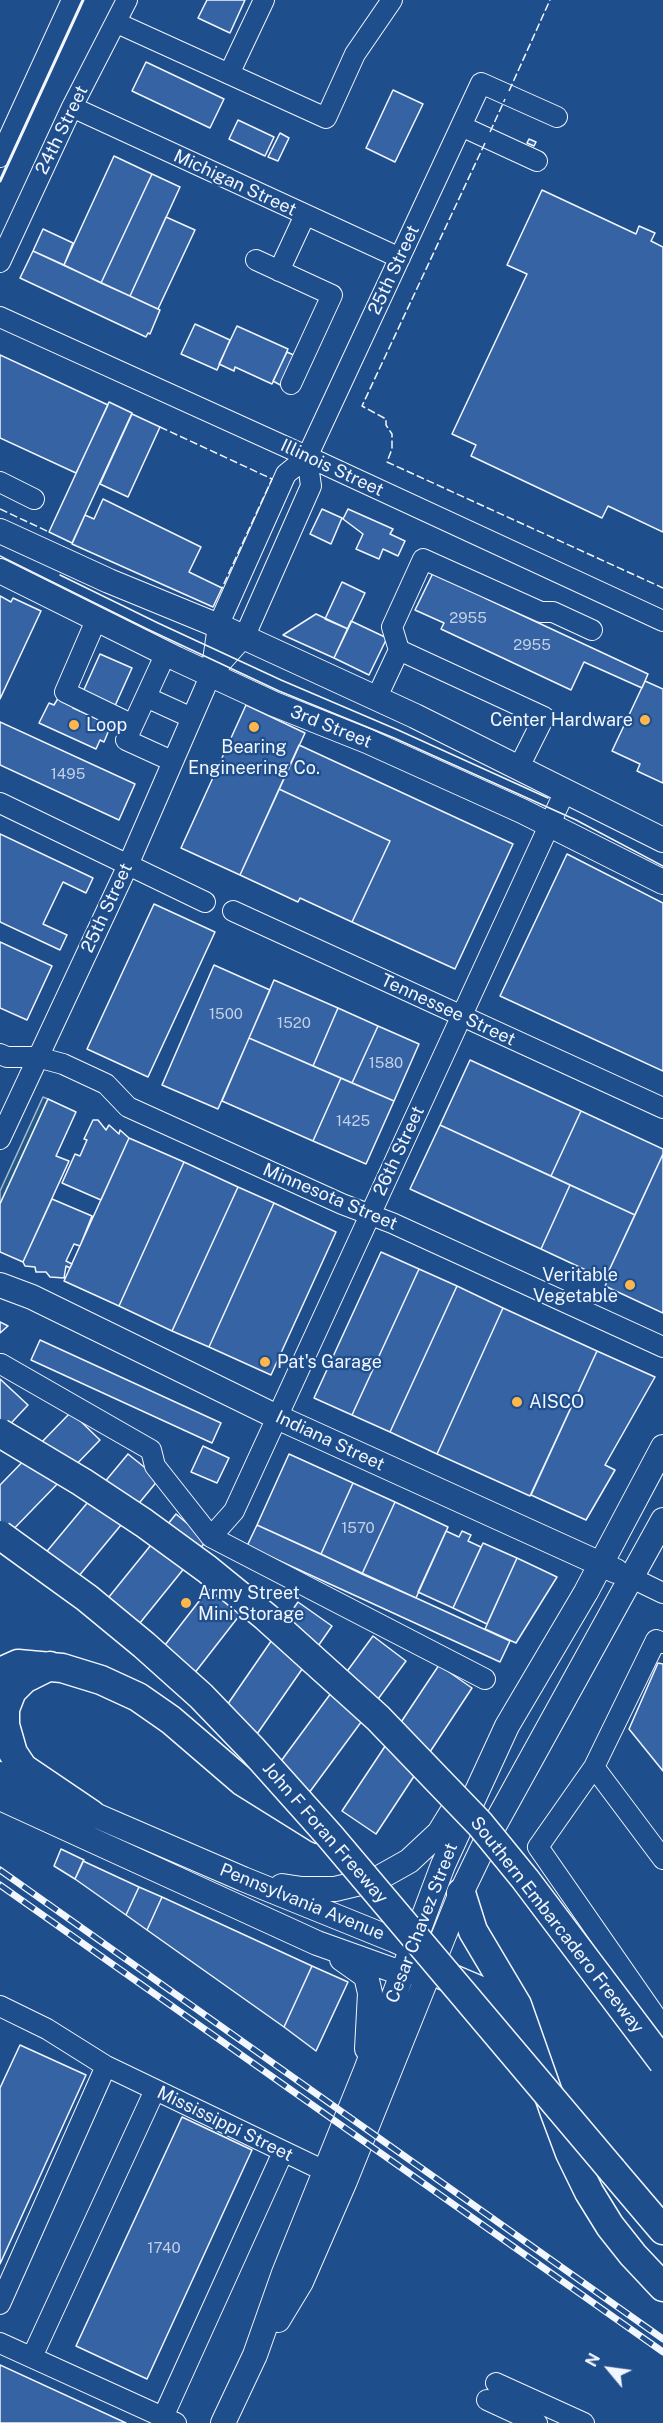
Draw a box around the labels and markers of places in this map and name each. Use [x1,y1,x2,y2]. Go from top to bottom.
place label: Center Hardware [490,709,633,731]
marker: Center Hardware [638,713,652,727]
place label: Loop [86,714,127,736]
marker: Loop [67,718,81,732]
marker: Bearing Engineering Co. [247,720,261,734]
place label: Bearing Engineering Co. [188,736,320,778]
place label: Veritable Vegetable [533,1264,618,1306]
marker: Veritable Vegetable [623,1278,637,1292]
place label: Pat's Garage [277,1351,382,1373]
marker: Pat's Garage [258,1355,272,1369]
place label: AISCO [529,1391,584,1413]
marker: AISCO [510,1395,524,1409]
place label: Army Street Mini Storage [198,1582,304,1624]
marker: Army Street Mini Storage [179,1596,193,1610]

